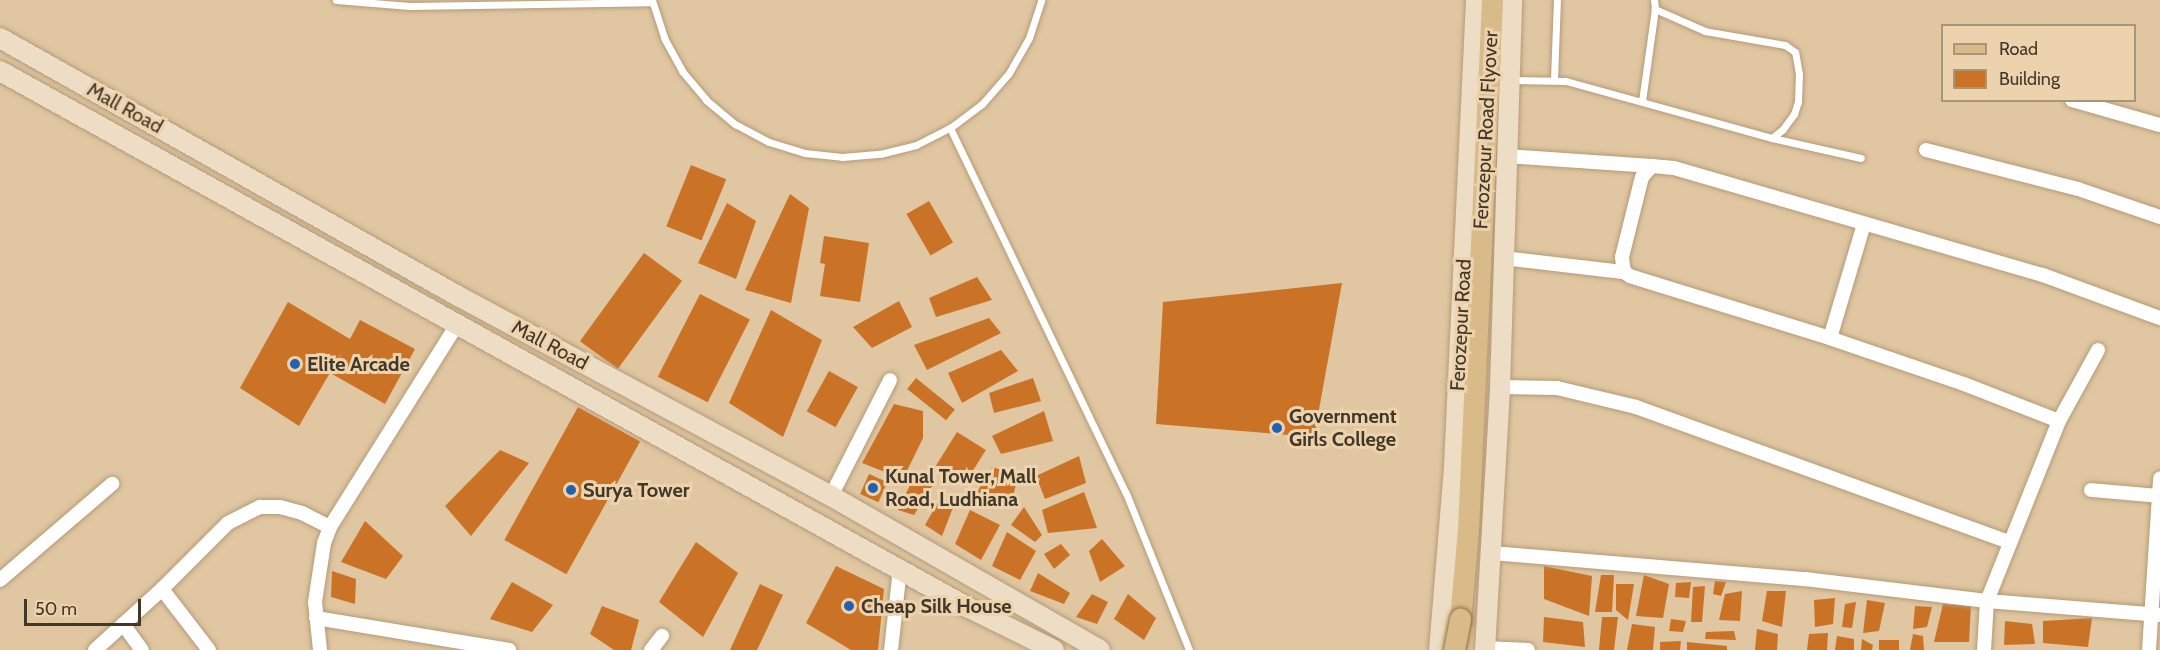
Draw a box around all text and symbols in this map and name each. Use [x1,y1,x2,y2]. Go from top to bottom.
legend [1941,24,2136,102]
street label: Ferozepur Road Flyover [1469,30,1503,230]
text: Road [1999,38,2038,60]
text: Building [1999,68,2060,90]
street label: Mall Road [83,77,167,139]
street label: Ferozepur Road [1446,258,1476,392]
street label: Mall Road [508,315,592,375]
place label: Elite Arcade [307,352,410,376]
marker: Elite Arcade [288,357,302,371]
place label: Government Girls College [1289,404,1397,451]
marker: Government Girls College [1270,421,1284,435]
place label: Kunal Tower, Mall Road, Ludhiana [885,464,1036,511]
place label: Surya Tower [583,478,689,502]
marker: Kunal Tower, Mall Road, Ludhiana [866,481,880,495]
marker: Surya Tower [564,483,578,497]
scale bar [27,587,144,625]
place label: Cheap Silk House [861,594,1012,618]
text: 50 m [35,598,77,620]
marker: Cheap Silk House [842,599,856,613]

